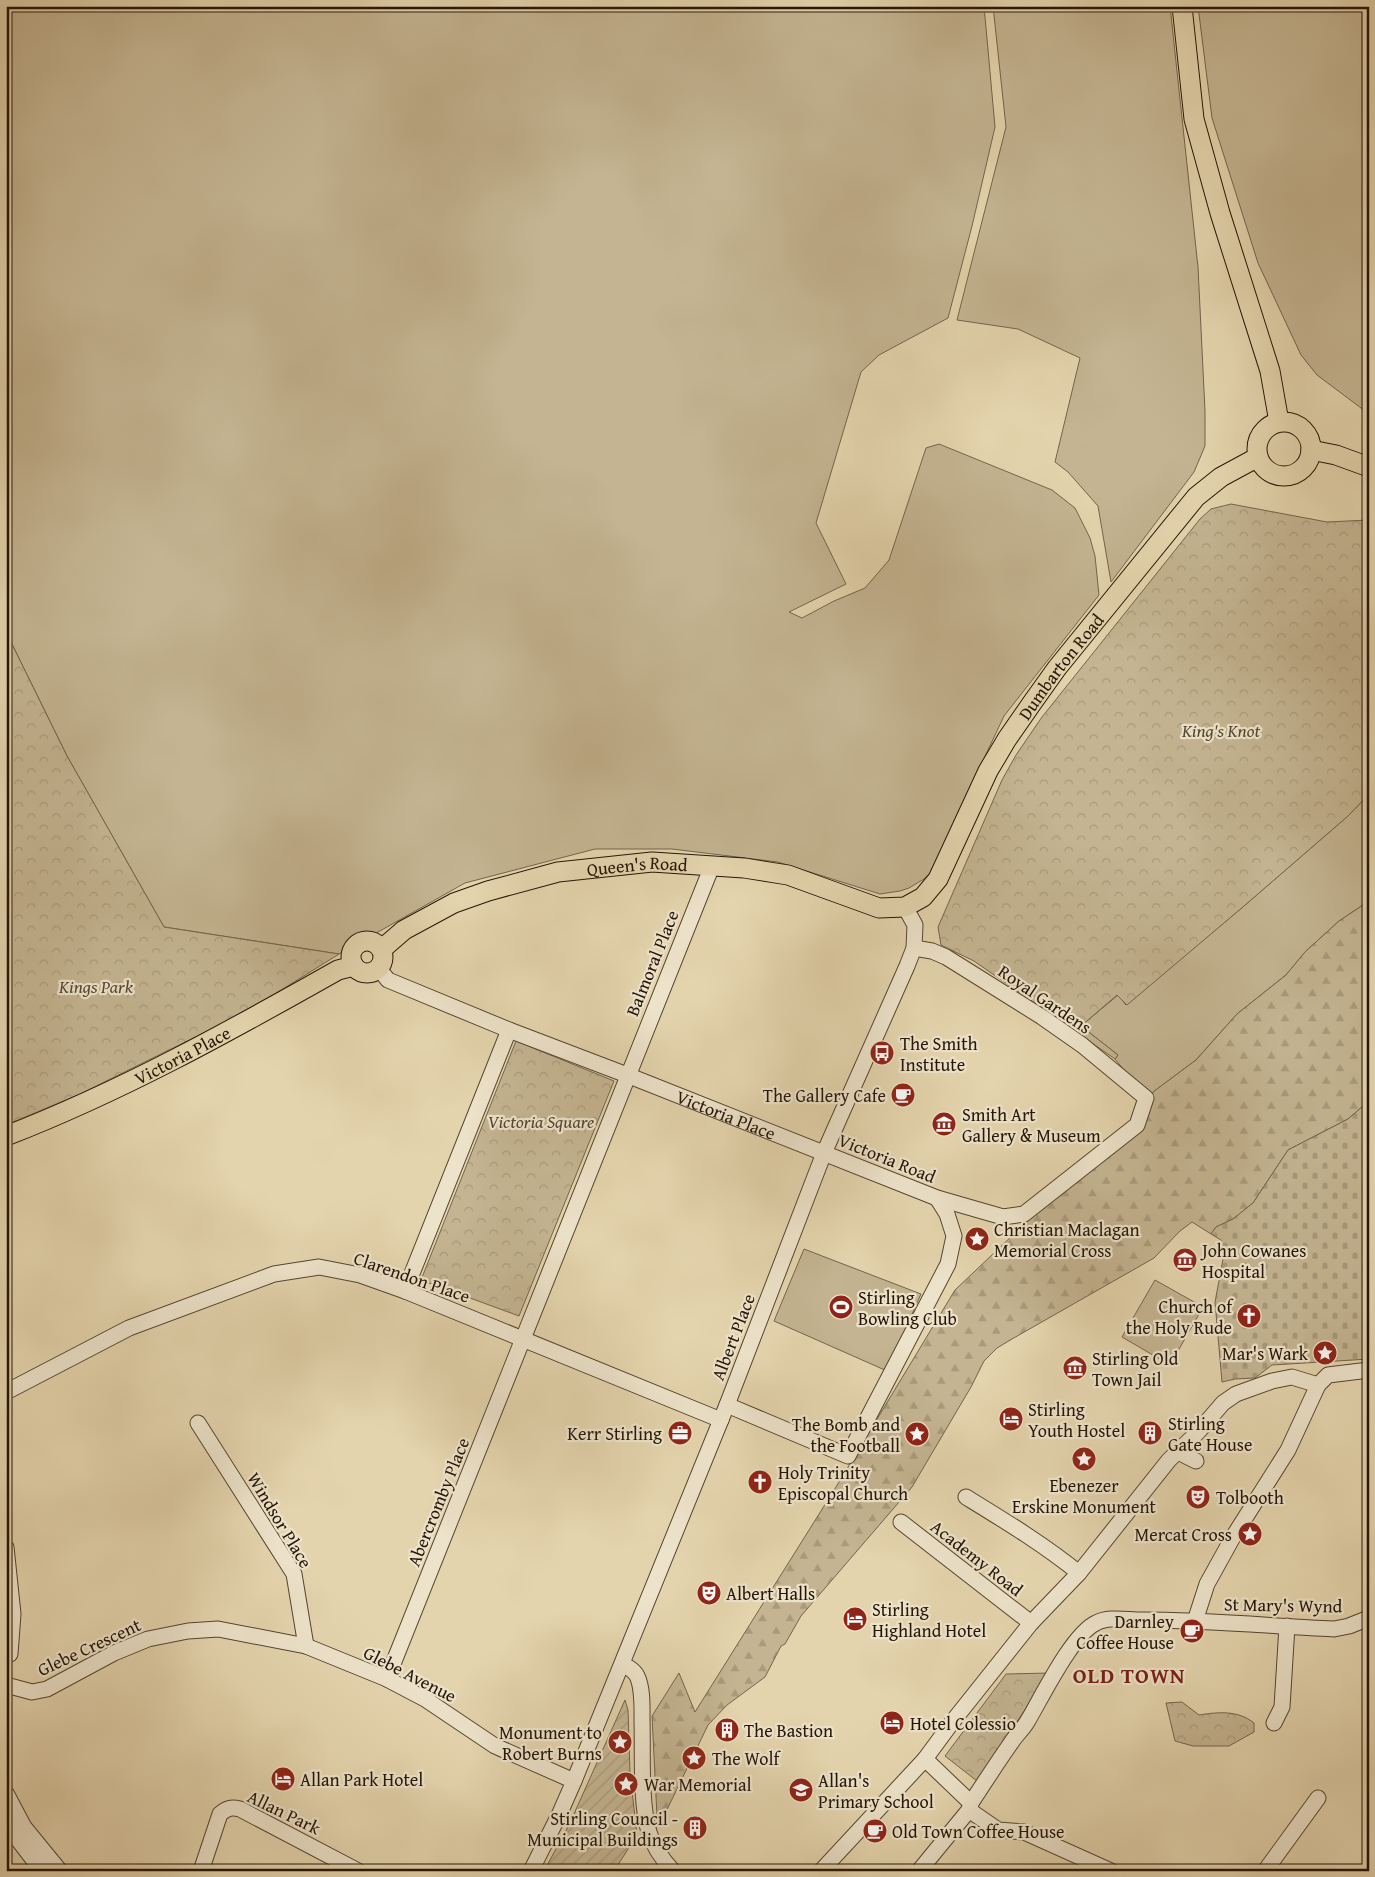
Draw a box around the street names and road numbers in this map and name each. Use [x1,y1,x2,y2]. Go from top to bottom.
street label: Dumbarton Road [1011,607,1110,725]
street label: Queen's Road [585,848,689,882]
street label: Balmoral Place [618,906,686,1020]
street label: Royal Gardens [993,958,1097,1040]
street label: Victoria Place [129,1019,235,1091]
street label: Victoria Place [672,1082,780,1146]
street label: Victoria Road [834,1126,940,1190]
street label: Clarendon Place [350,1244,474,1310]
street label: Albert Place [704,1290,762,1384]
street label: Abercromby Place [400,1434,476,1570]
street label: Windsor Place [241,1467,319,1573]
street label: Academy Road [925,1513,1029,1603]
street label: St Mary's Wynd [1224,1590,1343,1620]
street label: Glebe Crescent [33,1611,146,1683]
street label: Glebe Avenue [359,1639,461,1709]
street label: Allan Park [243,1783,326,1842]

